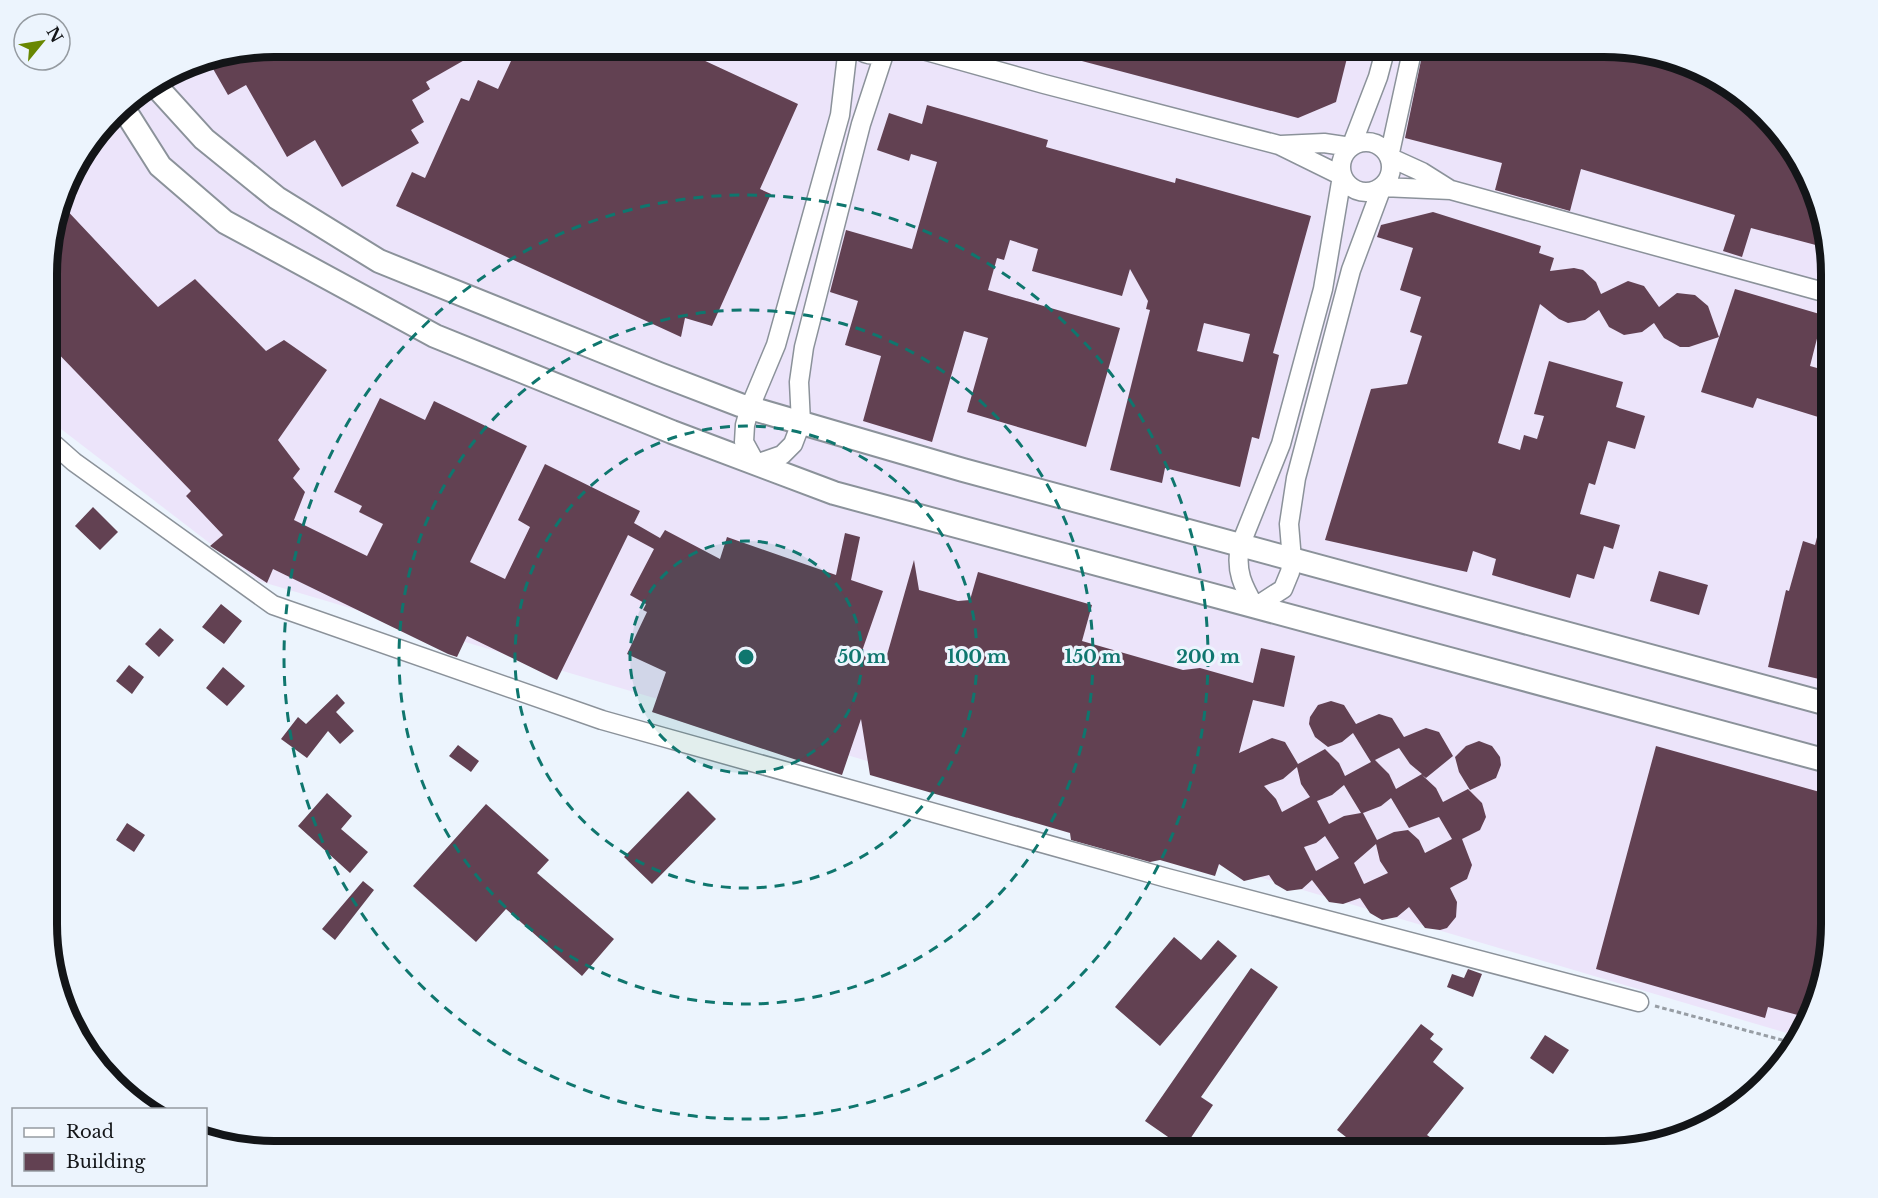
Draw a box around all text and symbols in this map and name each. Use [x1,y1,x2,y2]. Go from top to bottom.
north arrow [12,12,72,72]
text: N [43,23,67,46]
text: 50 m [838,646,887,668]
text: 100 m [947,646,1007,668]
text: 150 m [1065,646,1122,668]
text: 200 m [1176,646,1240,668]
centre of rings [736,647,756,667]
legend [12,1108,207,1186]
text: Road [66,1121,114,1143]
text: Building [66,1151,145,1173]

